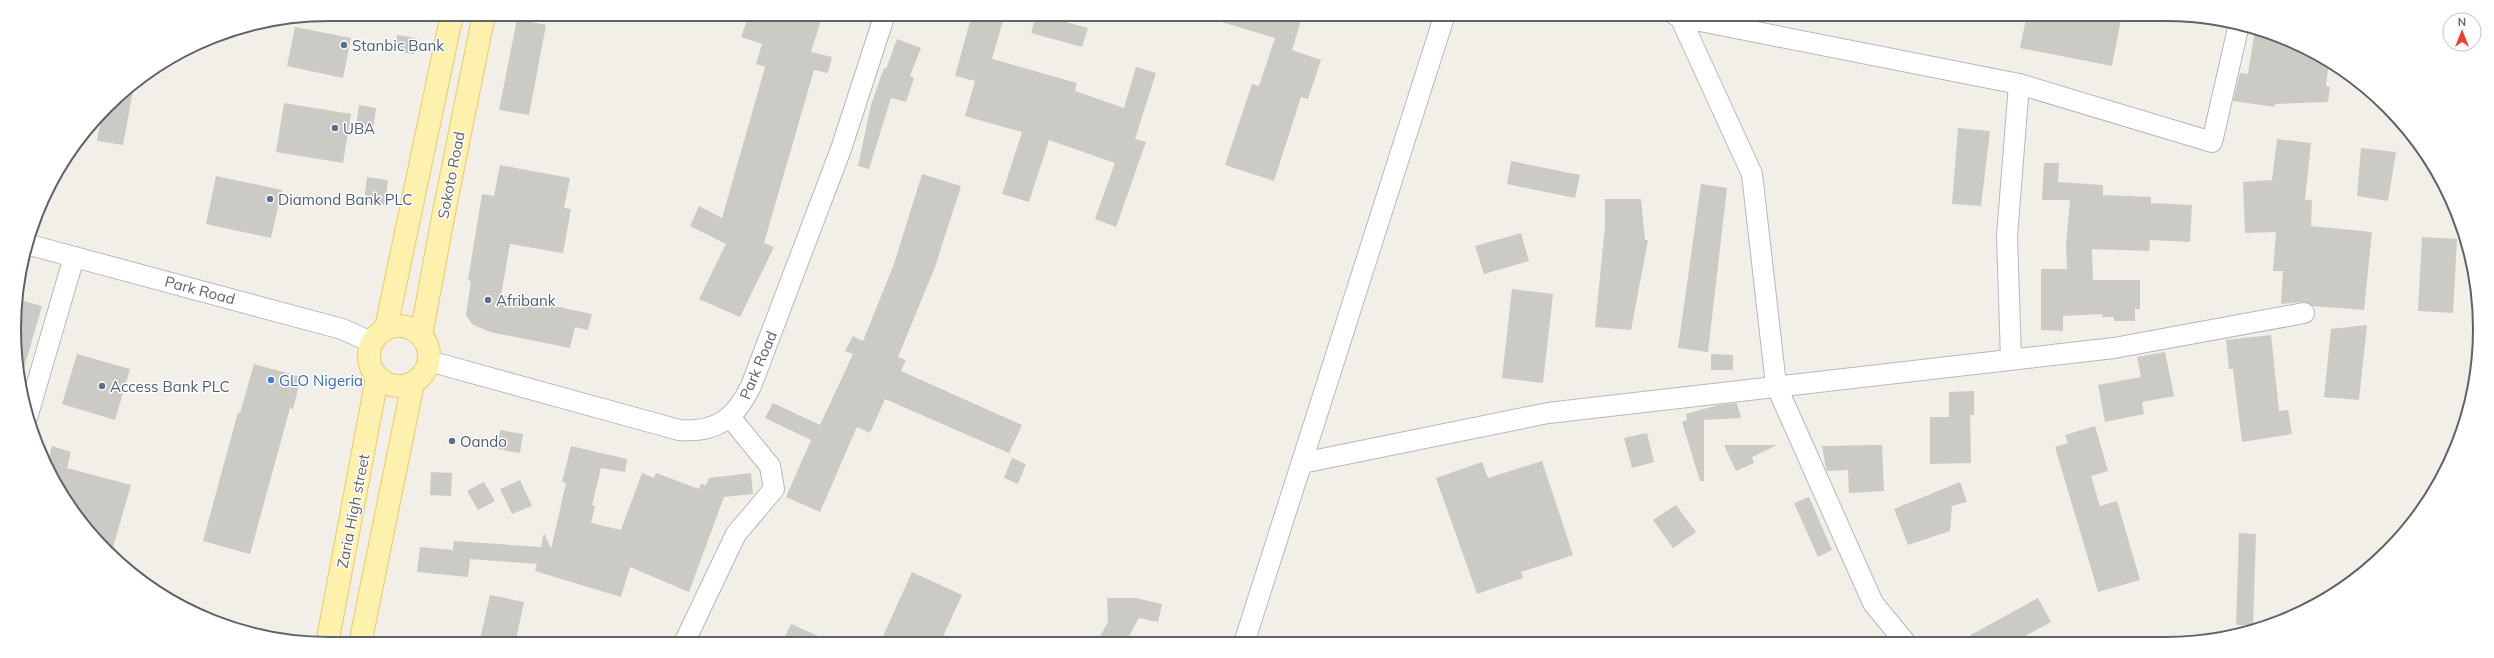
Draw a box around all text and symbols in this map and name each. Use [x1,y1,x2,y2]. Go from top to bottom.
north arrow [2442,12,2482,52]
text: N [2458,15,2466,29]
place label: Stanbic Bank [352,36,444,55]
marker: Stanbic Bank [339,40,349,50]
place label: UBA [343,119,375,138]
marker: UBA [330,123,340,133]
street label: Sokoto Road [433,130,469,220]
place label: Diamond Bank PLC [278,190,413,209]
marker: Diamond Bank PLC [265,194,275,204]
street label: Park Road [163,271,237,309]
place label: Afribank [496,291,556,310]
marker: Afribank [483,295,493,305]
street label: Park Road [735,328,781,402]
place label: GLO Nigeria [279,371,363,390]
marker: GLO Nigeria [266,375,276,385]
place label: Access Bank PLC [110,377,230,396]
marker: Access Bank PLC [97,381,107,391]
place label: Oando [460,432,507,451]
marker: Oando [447,436,457,446]
street label: Zaria High street [333,452,373,570]

